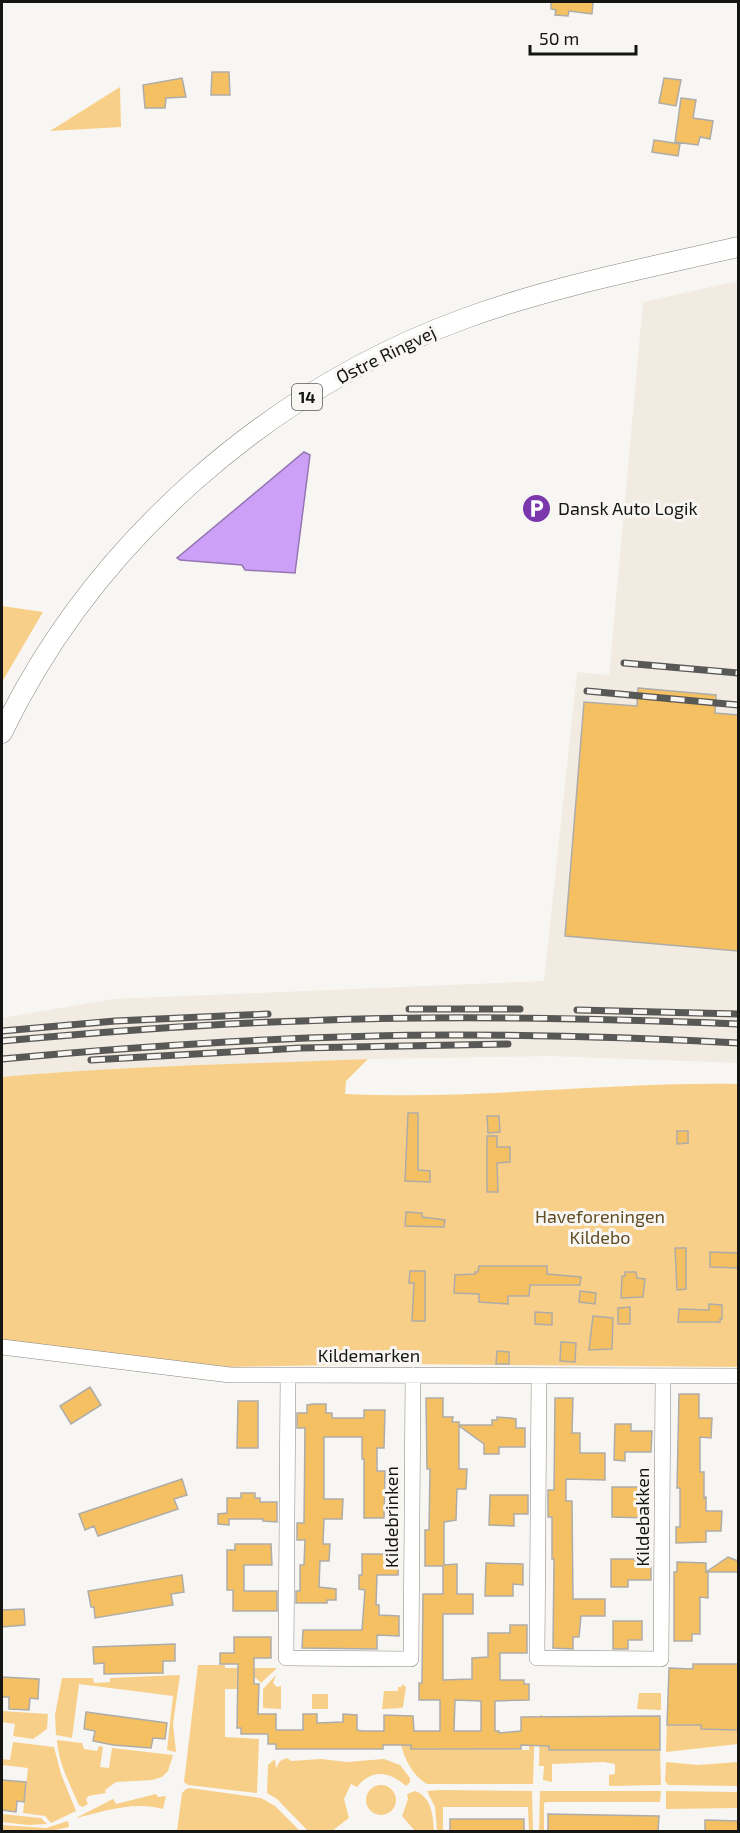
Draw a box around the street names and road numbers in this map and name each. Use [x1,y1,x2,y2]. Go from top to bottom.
street label: Østre Ringvej [332,320,439,388]
road number: 14 [292,384,322,410]
street label: Kildemarken [318,1344,420,1366]
street label: Kildebrinken [380,1466,402,1568]
street label: Kildebakken [631,1468,653,1566]

